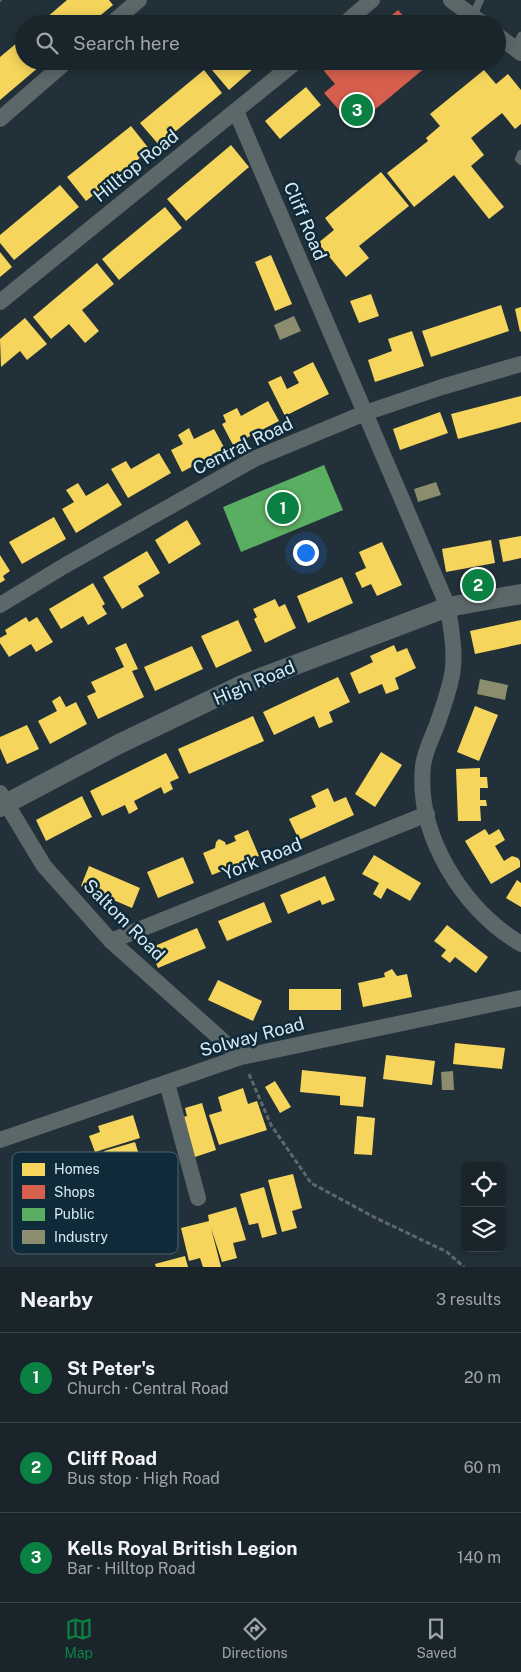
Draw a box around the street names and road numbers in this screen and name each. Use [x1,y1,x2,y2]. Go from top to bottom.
street label: Hilltop Road [89,125,182,206]
street label: Cliff Road [280,178,331,263]
street label: Central Road [189,412,296,479]
street label: High Road [210,656,298,709]
street label: York Road [219,833,305,884]
street label: Saltom Road [79,875,169,965]
street label: Solway Road [197,1012,306,1061]

